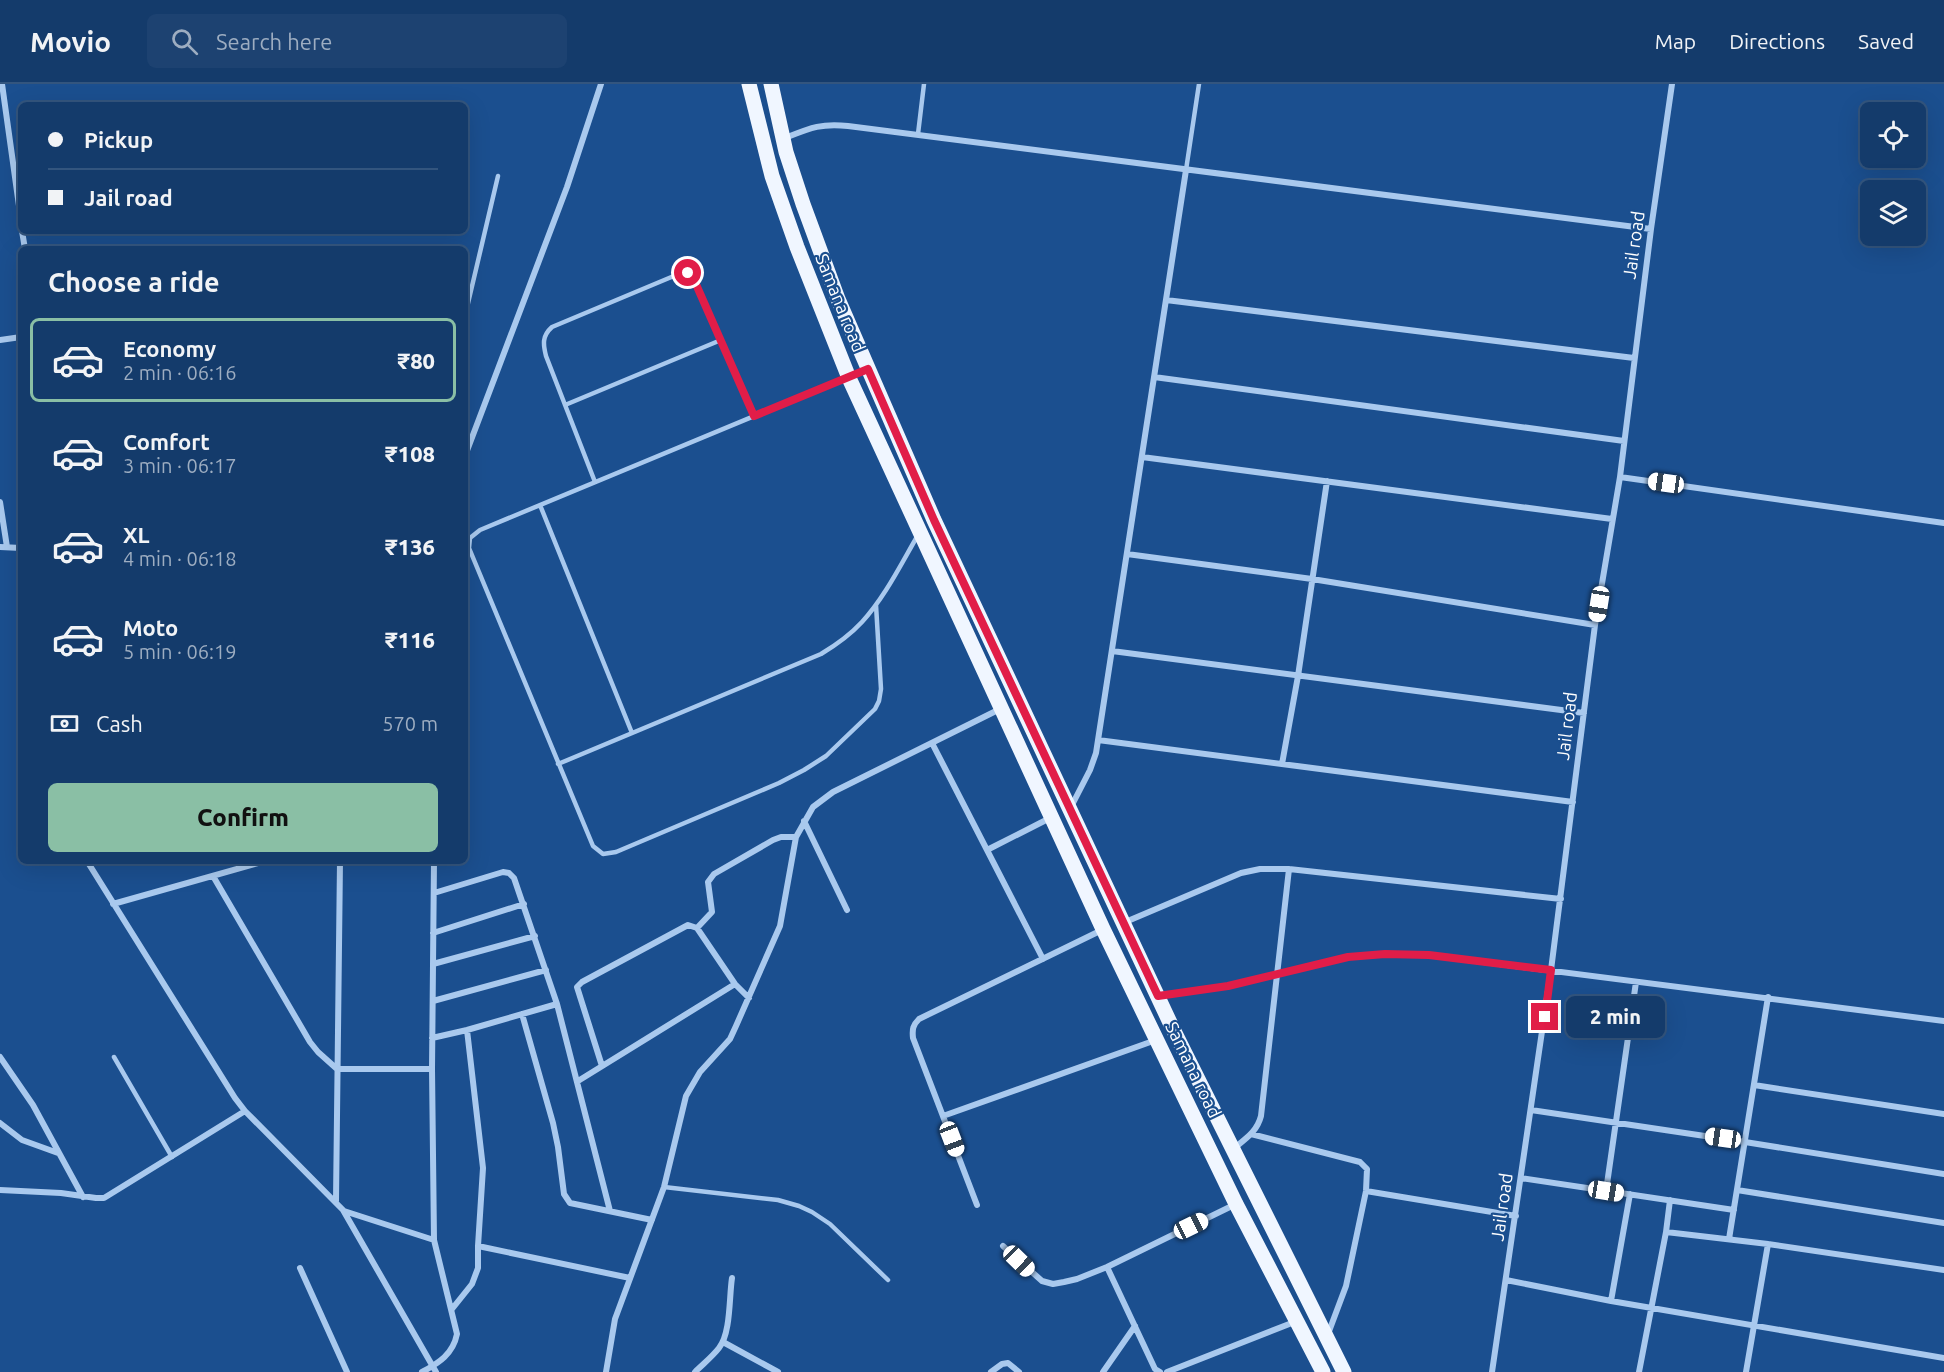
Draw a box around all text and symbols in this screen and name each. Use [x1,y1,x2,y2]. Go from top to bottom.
search box [147,14,567,68]
icon: search [168,25,201,58]
text: Movio [30,26,111,57]
text: Search here [216,29,332,54]
text: Map [1655,29,1696,53]
text: Directions [1729,29,1825,53]
text: Saved [1858,29,1914,53]
map controls [1860,102,1926,246]
button: locate [1860,102,1926,168]
text: Pickup [84,127,153,152]
button: layers [1860,180,1926,246]
text: Jail road [84,185,173,210]
street label: Jail road [1618,210,1648,280]
street label: Samana road [812,251,870,355]
route start [674,259,701,286]
text: Choose a ride [48,267,220,297]
icon: car [51,333,105,387]
text: Economy [123,336,216,361]
text: ₹80 [398,348,435,373]
text: 2 min · 06:16 [123,361,237,384]
icon: car [51,426,105,480]
text: Comfort [123,429,210,454]
text: ₹108 [385,441,435,466]
text: 3 min · 06:17 [123,454,237,477]
car [1647,472,1685,494]
icon: car [51,519,105,573]
text: XL [123,522,150,547]
text: ₹136 [385,534,435,559]
text: 4 min · 06:18 [123,547,237,570]
car [1587,585,1611,623]
icon: car [51,612,105,666]
text: Moto [123,615,178,640]
text: ₹116 [385,627,435,652]
text: 5 min · 06:19 [123,640,237,663]
street label: Jail road [1552,691,1580,761]
icon: cash [48,707,81,740]
text: Cash [96,711,143,736]
text: 570 m [382,712,438,735]
button: Confirm [48,783,438,852]
callout: 2 min [1566,996,1665,1038]
route end [1531,1003,1558,1030]
text: 2 min [1590,1005,1641,1028]
street label: Samana road [1162,1018,1226,1121]
car [937,1119,967,1159]
car [1704,1127,1742,1149]
street label: Jail road [1486,1172,1516,1242]
car [1587,1179,1625,1203]
car [1171,1210,1211,1242]
car [1000,1242,1038,1280]

